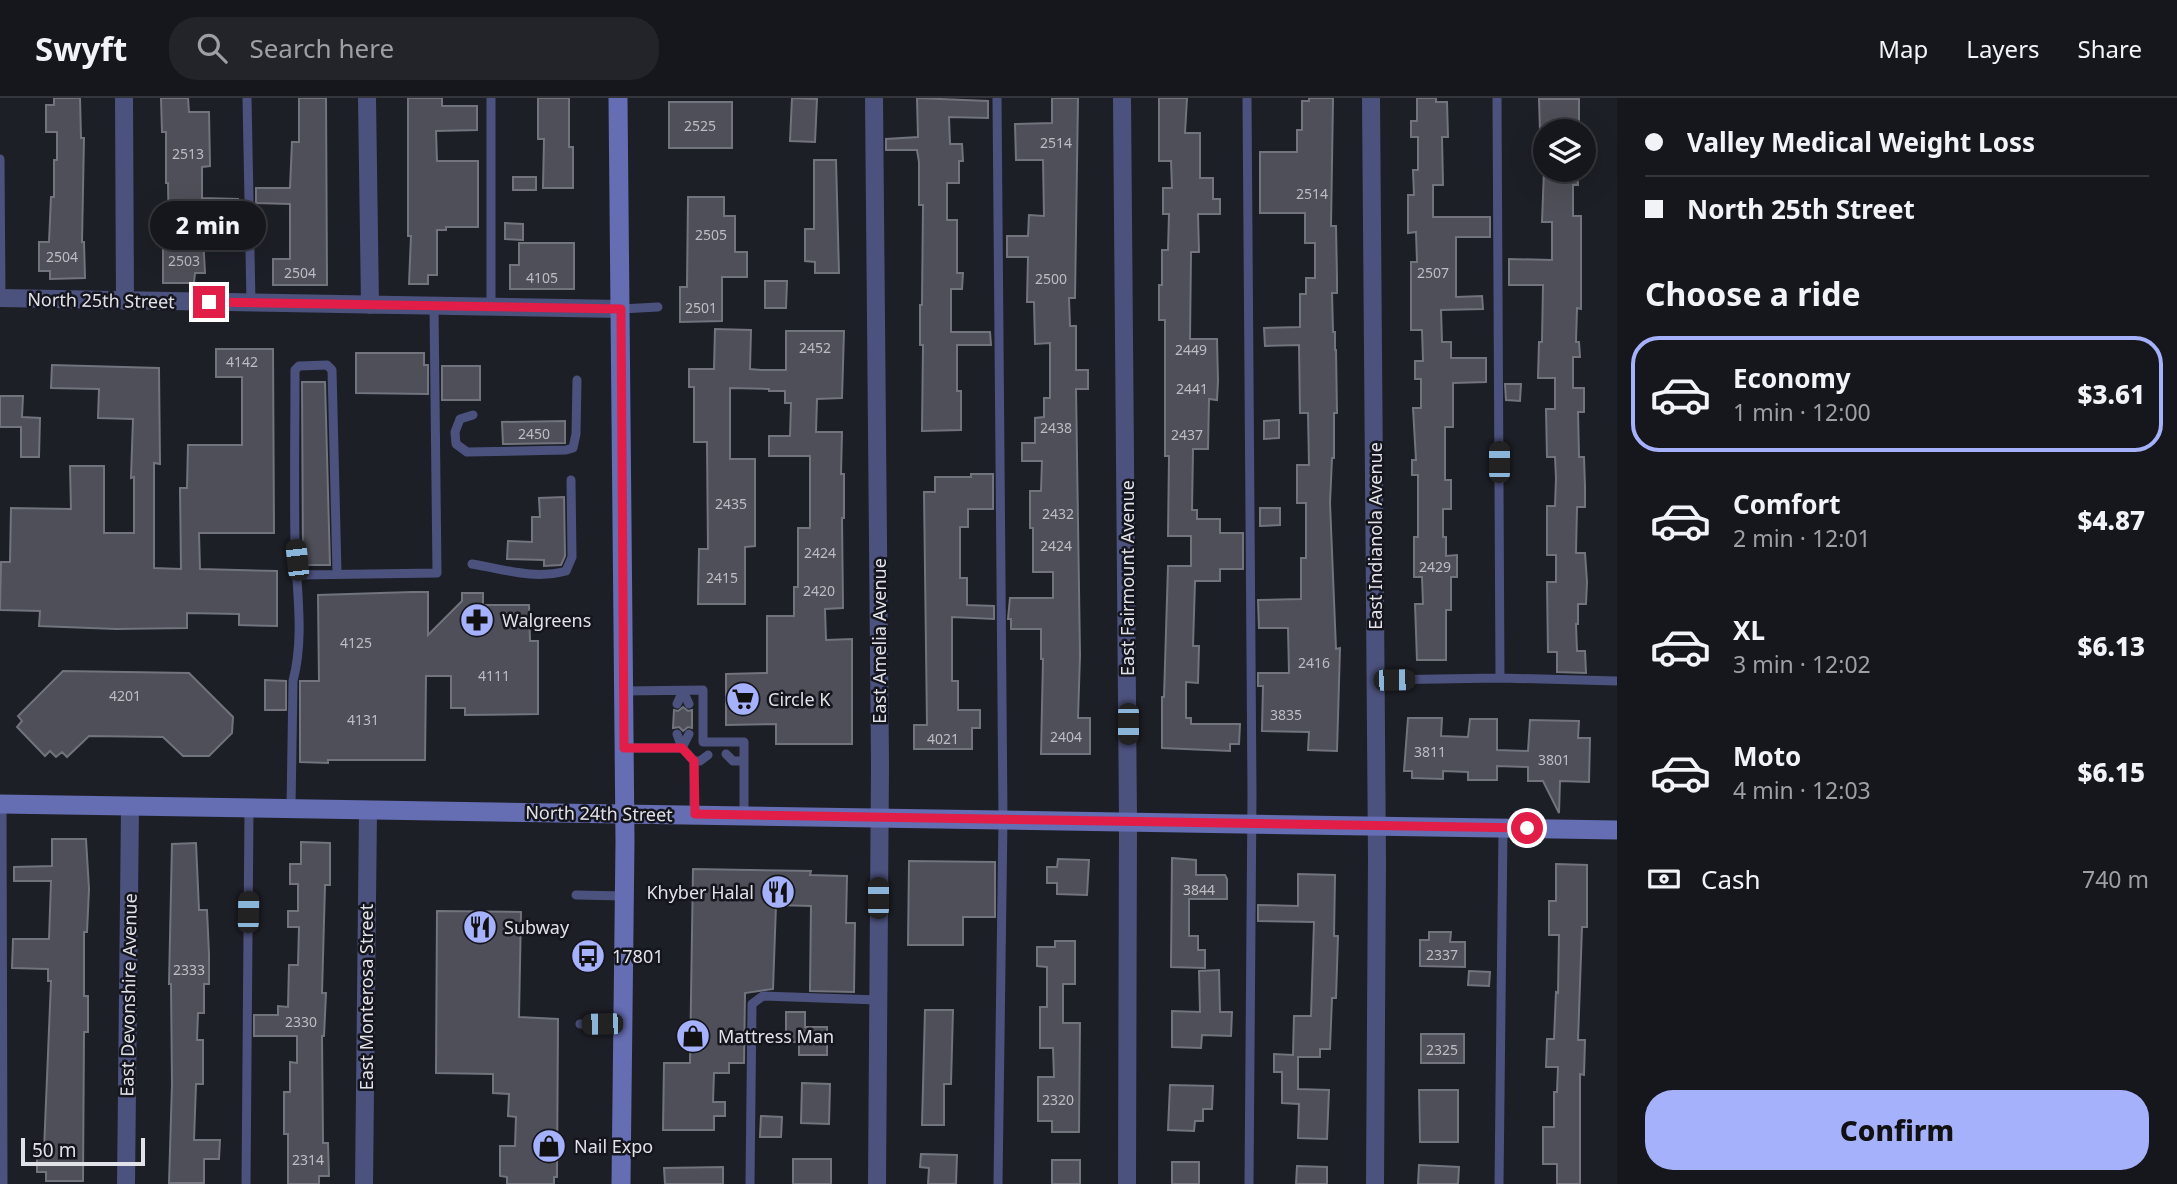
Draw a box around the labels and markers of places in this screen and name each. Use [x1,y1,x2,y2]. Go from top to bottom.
pharmacy icon: Walgreens [458,601,496,639]
place label: Walgreens [502,608,591,632]
supermarket icon: Circle K [724,680,762,718]
place label: Circle K [768,687,831,711]
restaurant icon: Khyber Halal [759,873,797,911]
place label: Khyber Halal [646,880,754,904]
restaurant icon: Subway [461,908,499,946]
place label: Subway [504,915,570,939]
bus stop icon: 17801 [569,937,607,975]
place label: 17801 [612,944,663,968]
shop icon: Mattress Man [674,1017,712,1055]
place label: Mattress Man [718,1024,834,1048]
shop icon: Nail Expo [530,1127,568,1165]
place label: Nail Expo [574,1134,653,1158]

